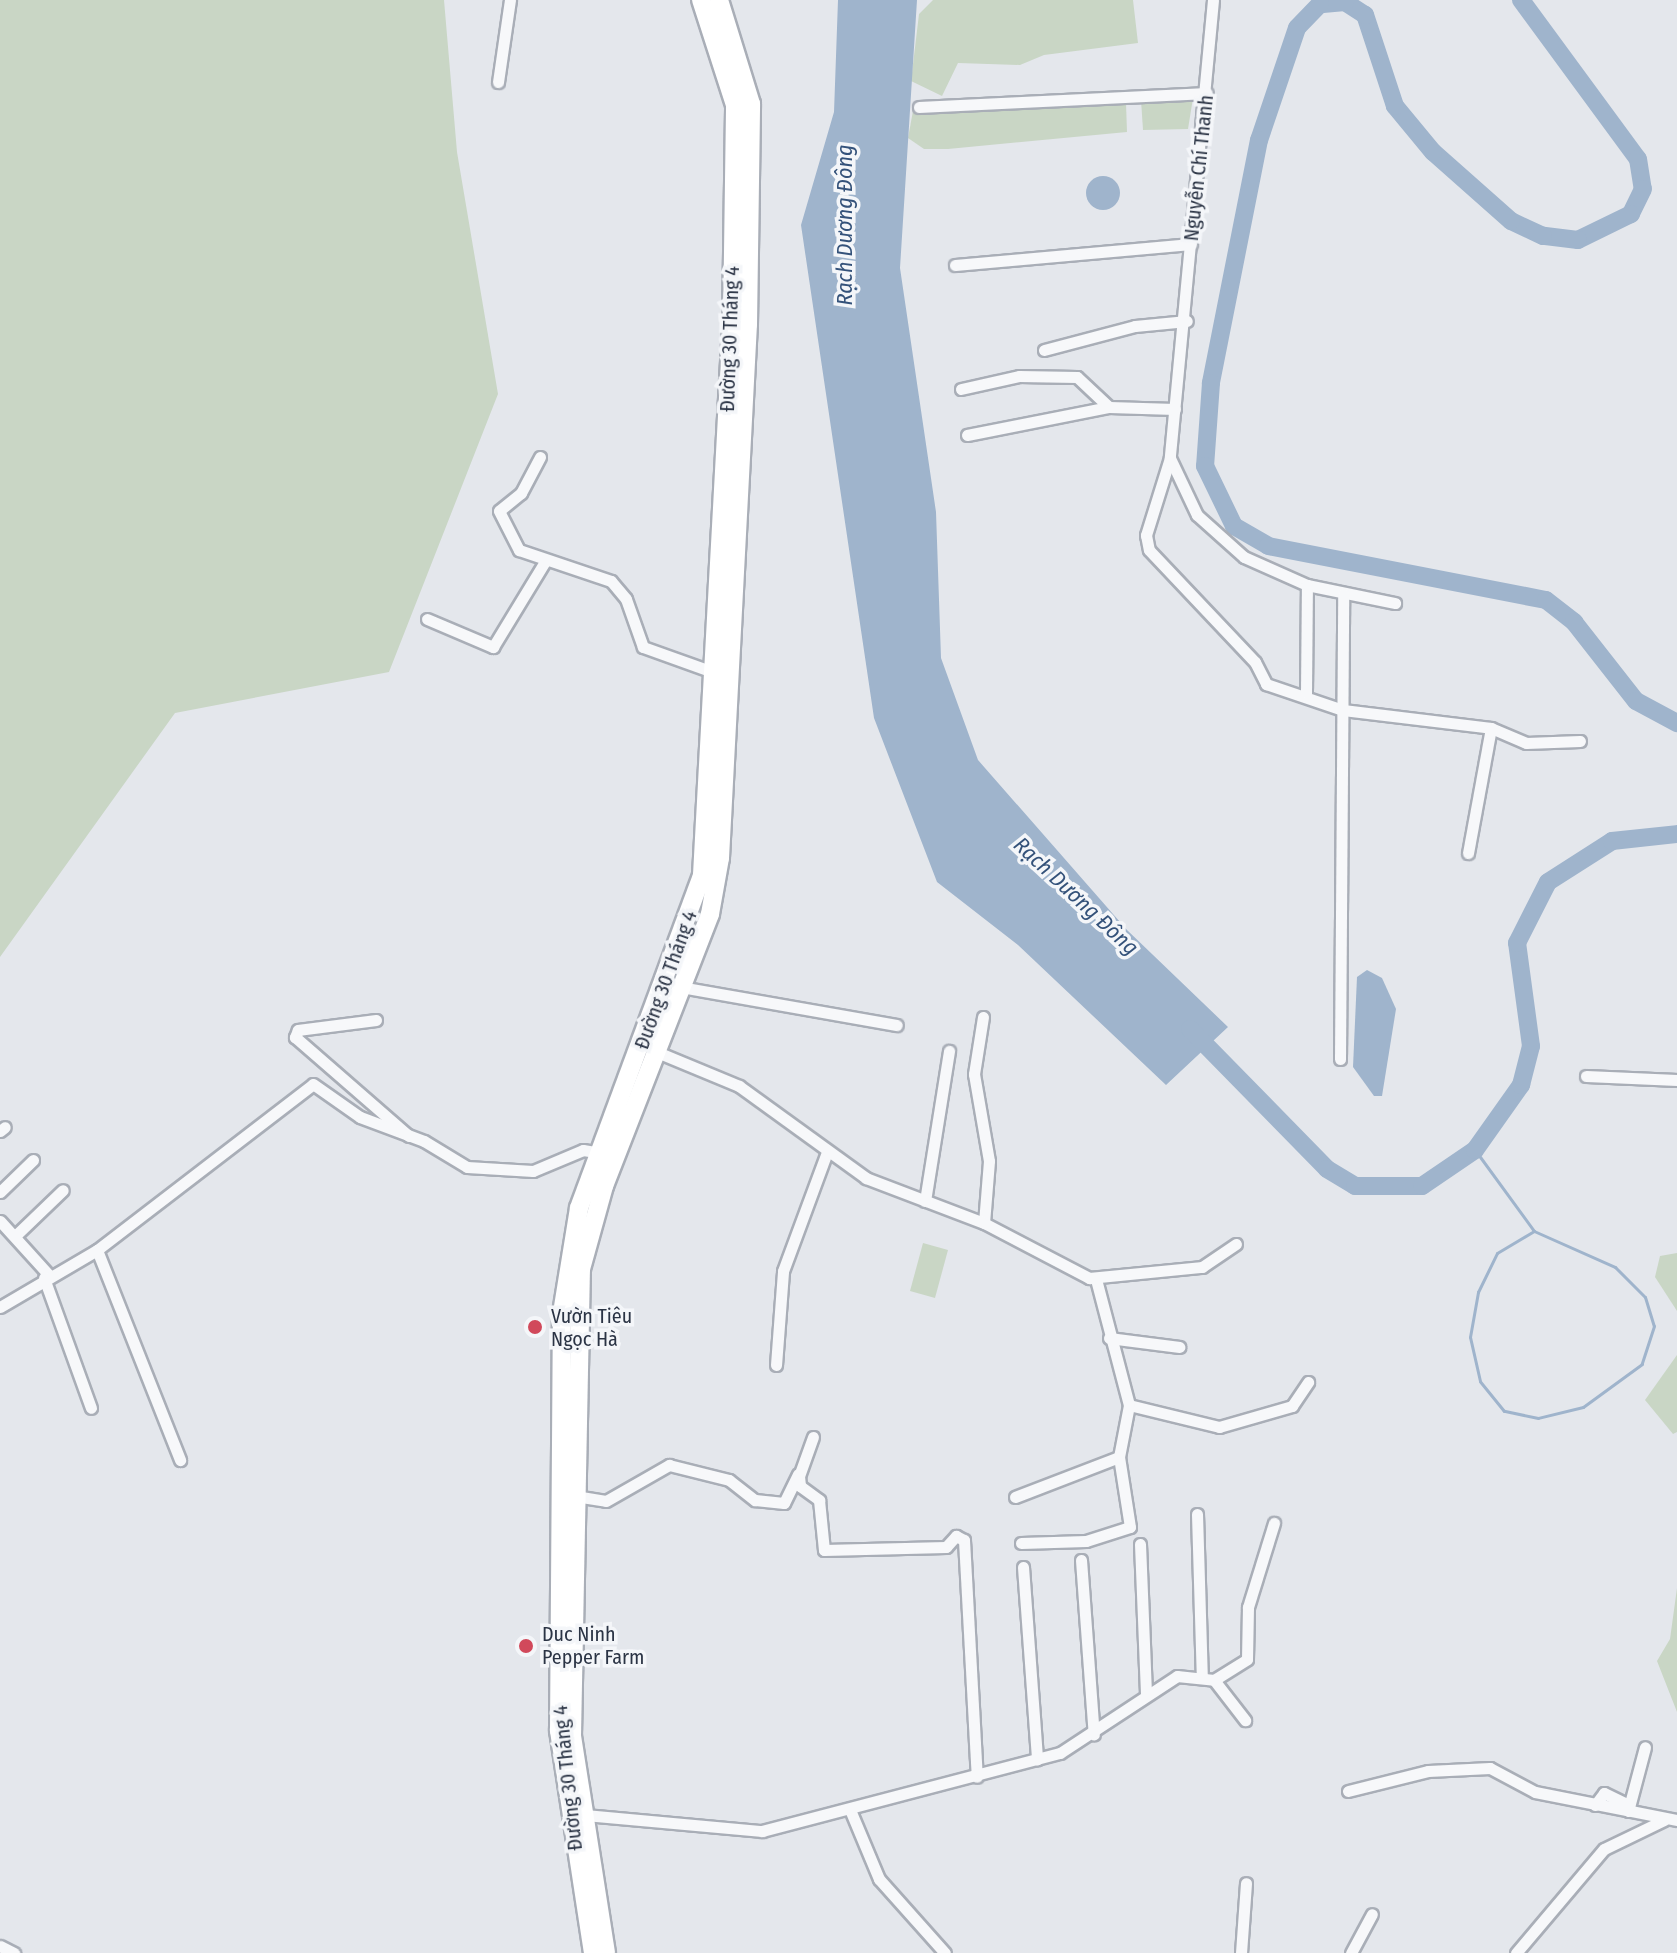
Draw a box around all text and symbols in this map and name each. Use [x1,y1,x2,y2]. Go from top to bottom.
street label: Nguyễn Chí Thanh [1179,94,1219,242]
water label: Rạch Dương Đông [832,145,858,305]
street label: Đường 30 Tháng 4 [715,266,745,412]
water label: Rạch Dương Đông [1008,831,1144,961]
street label: Đường 30 Tháng 4 [630,907,702,1053]
place label: Vườn Tiêu Ngọc Hà [551,1304,632,1351]
marker: Vườn Tiêu Ngọc Hà [526,1318,544,1336]
place label: Duc Ninh Pepper Farm [542,1622,644,1669]
marker: Duc Ninh Pepper Farm [517,1637,535,1655]
street label: Đường 30 Tháng 4 [548,1704,588,1852]

